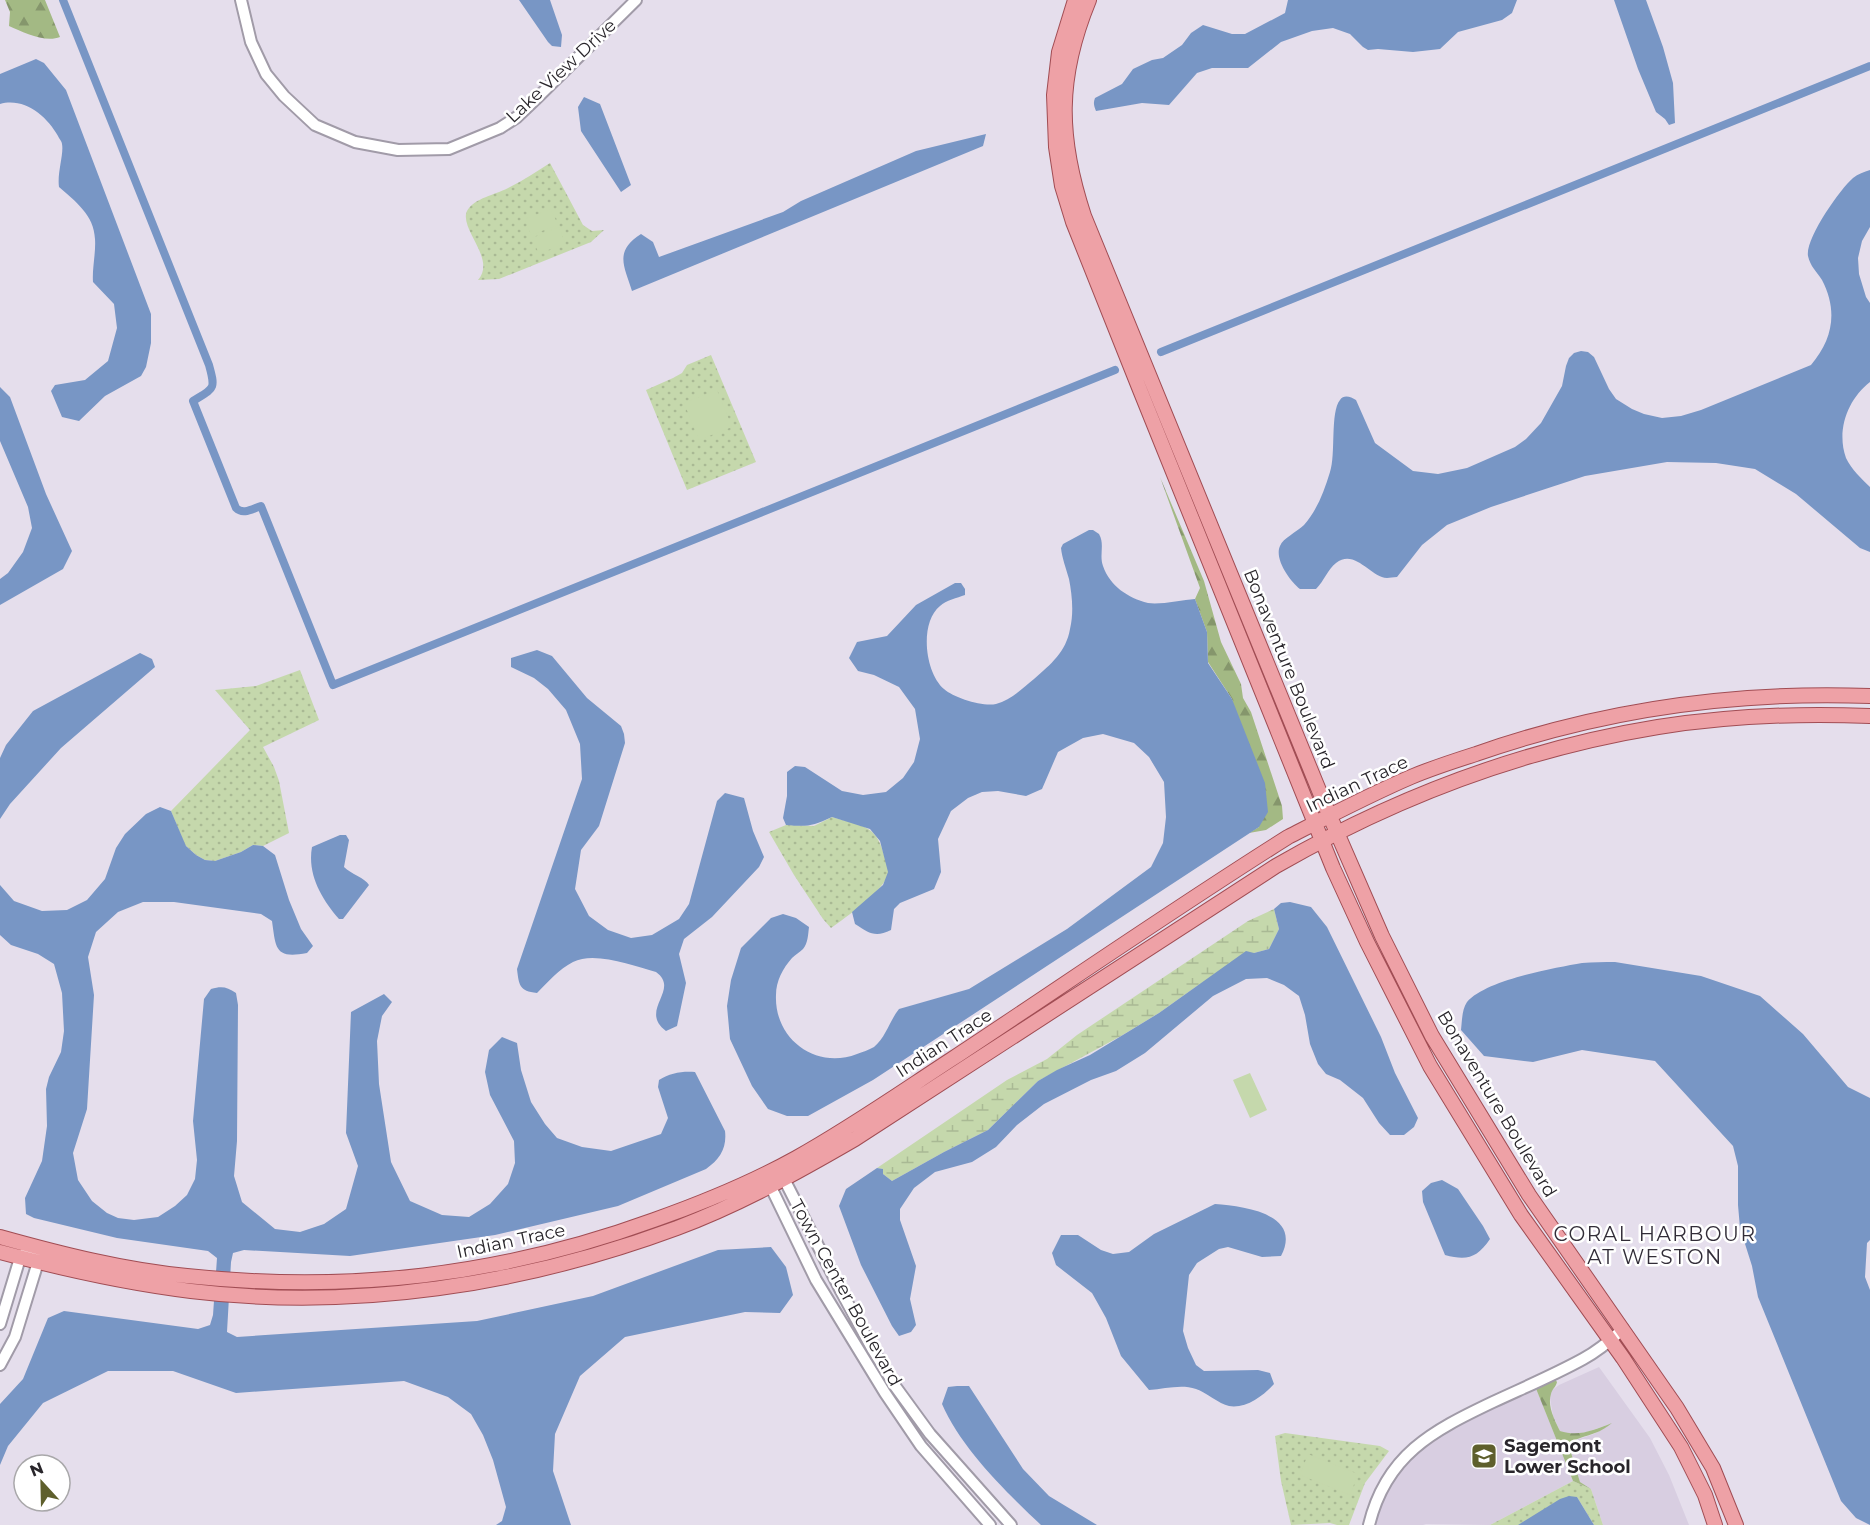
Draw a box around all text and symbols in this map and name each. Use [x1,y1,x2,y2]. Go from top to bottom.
street label: Lake View Drive [501,14,621,128]
street label: Bonaventure Boulevard [1239,566,1339,772]
street label: Indian Trace [1302,751,1412,817]
street label: Indian Trace [892,1004,996,1082]
street label: Bonaventure Boulevard [1433,1007,1561,1201]
street label: Town Center Boulevard [785,1196,907,1390]
street label: Indian Trace [455,1219,567,1263]
district label: CORAL HARBOUR AT WESTON [1554,1222,1756,1269]
place label: Sagemont Lower School [1504,1435,1631,1478]
school or university icon: Sagemont Lower School [1469,1441,1499,1471]
north arrow [12,1453,72,1513]
text: N [27,1458,46,1481]

